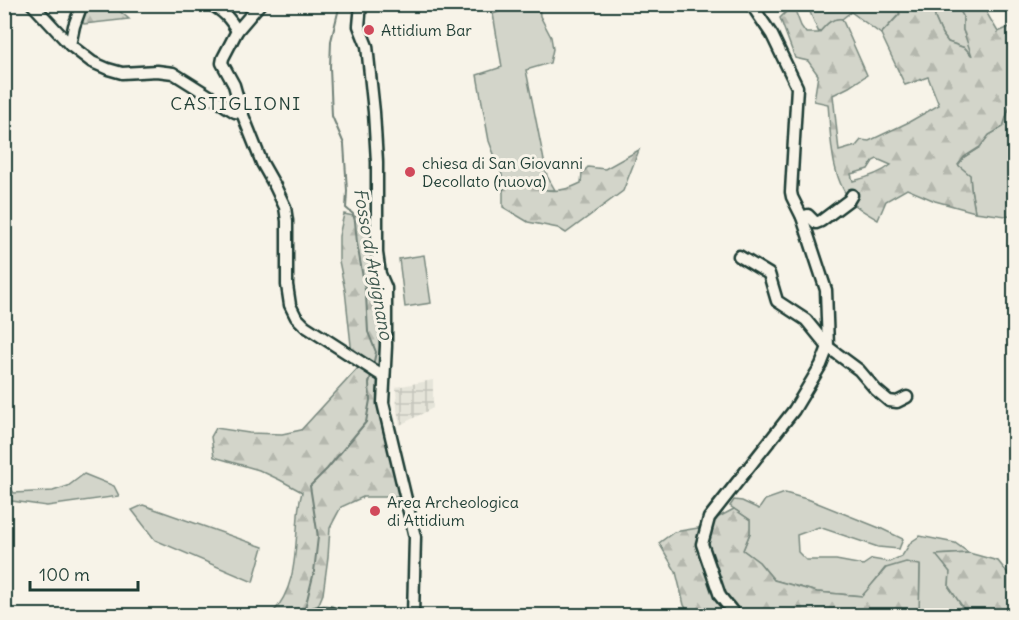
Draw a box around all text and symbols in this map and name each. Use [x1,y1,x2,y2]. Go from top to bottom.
place label: Attidium Bar [381,20,472,40]
marker: Attidium Bar [362,23,376,37]
district label: CASTIGLIONI [170,92,302,115]
place label: chiesa di San Giovanni Decollato (nuova) [422,153,583,191]
marker: chiesa di San Giovanni Decollato (nuova) [403,165,417,179]
water label: Fosso di Argignano [349,186,398,342]
place label: Area Archeologica di Attidium [387,492,519,530]
marker: Area Archeologica di Attidium [368,504,382,518]
scale bar [30,554,138,592]
text: 100 m [39,563,90,586]

